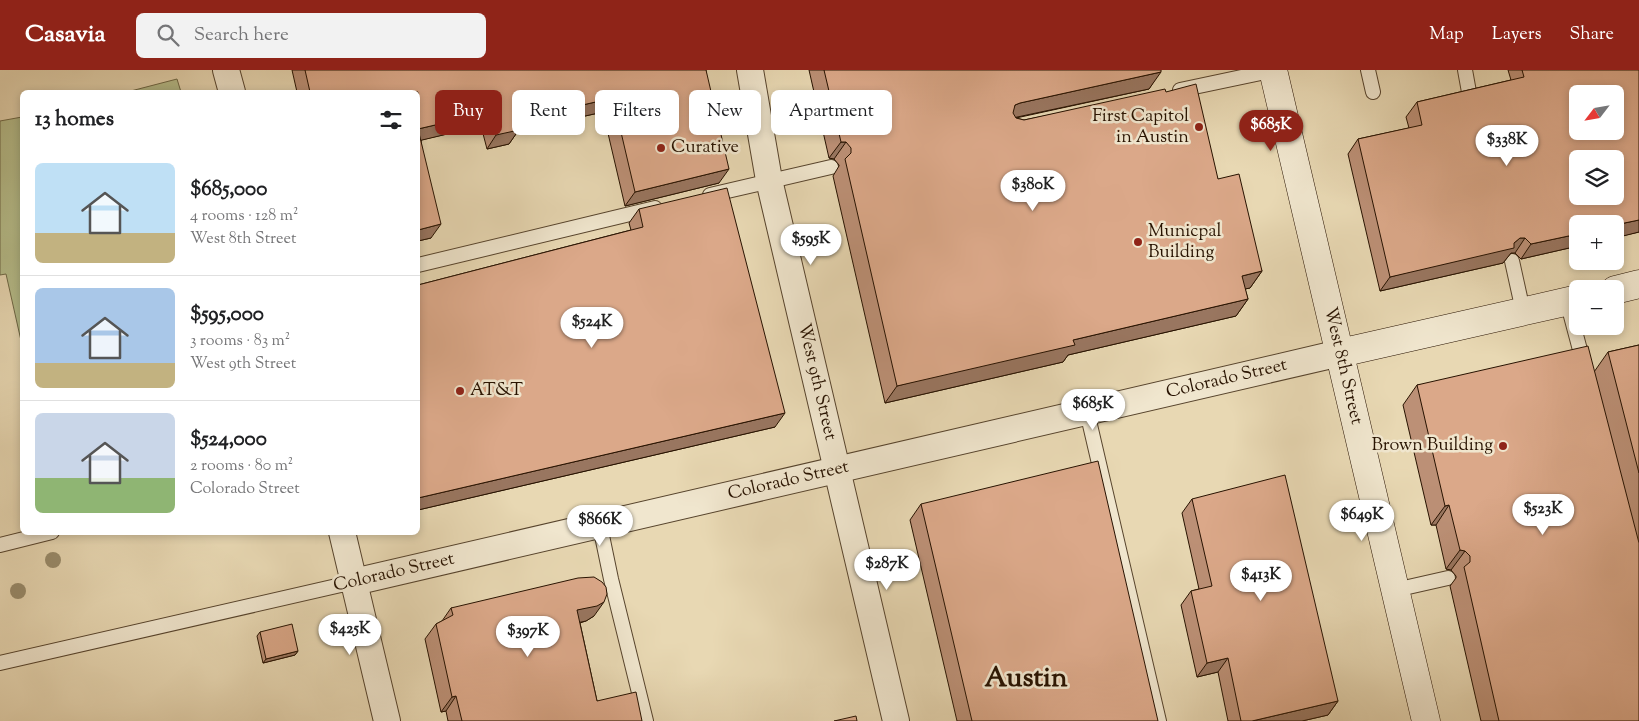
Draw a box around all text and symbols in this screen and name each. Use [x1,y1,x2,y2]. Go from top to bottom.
search box [136,13,486,58]
text: Casavia [25,18,106,52]
icon: search [154,21,182,49]
text: Search here [194,22,289,49]
text: Map [1429,22,1464,48]
text: Layers [1492,22,1542,48]
text: Share [1570,22,1614,48]
north arrow [1569,85,1624,140]
map controls [1569,85,1624,335]
chip: Buy [435,90,502,135]
chip: Rent [512,90,585,135]
chip: Filters [595,90,679,135]
chip: New [689,90,761,135]
chip: Apartment [771,90,892,135]
place label: First Capitol in Austin [1092,104,1189,151]
text: 13 homes [35,105,114,135]
icon: filters [377,106,405,134]
pin: $685K [1236,109,1306,152]
text: $685K [1250,114,1292,137]
marker: First Capitol in Austin [1193,121,1205,133]
pin: $338K [1472,124,1542,167]
text: $338K [1486,129,1528,152]
place label: Curative [671,135,739,161]
marker: Curative [655,142,667,154]
button: layers [1569,150,1624,205]
pin: $380K [998,170,1068,212]
text: $380K [1011,174,1055,197]
text: $685,000 [190,175,267,205]
icon: home [75,183,135,243]
text: 4 rooms · 128 m² [190,205,298,228]
button: + [1569,215,1624,270]
place label: Municpal Building [1148,219,1222,266]
pin: $595K [776,224,846,266]
text: West 8th Street [190,228,296,251]
text: $595K [792,228,831,251]
marker: Municpal Building [1132,236,1144,248]
button: − [1569,280,1624,335]
text: $595,000 [190,300,264,330]
street label: West 8th Street [1316,305,1369,427]
pin: $524K [557,306,627,349]
icon: home [75,308,135,368]
text: $524K [571,311,613,334]
street label: West 9th Street [790,321,843,443]
text: 3 rooms · 83 m² [190,330,290,353]
text: West 9th Street [190,353,296,376]
street label: Colorado Street [1164,353,1290,406]
place label: AT&T [470,378,523,404]
marker: AT&T [454,385,466,397]
pin: $685K [1058,388,1128,431]
text: $685K [1072,393,1114,416]
text: $524,000 [190,425,267,455]
icon: home [75,433,135,493]
place label: Brown Building [1371,433,1493,459]
marker: Brown Building [1497,440,1509,452]
street label: Colorado Street [725,454,852,508]
text: 2 rooms · 80 m² [190,455,293,478]
text: Colorado Street [190,478,300,501]
pin: $523K [1508,494,1578,536]
text: $523K [1523,498,1563,521]
pin: $649K [1327,500,1397,542]
pin: $866K [565,504,635,547]
text: $649K [1340,504,1384,527]
text: $866K [578,509,622,532]
street label: Colorado Street [331,546,457,600]
pin: $287K [852,548,922,591]
text: $287K [865,553,909,576]
pin: $413K [1226,560,1296,602]
text: $413K [1241,564,1281,587]
pin: $425K [315,614,385,656]
pin: $397K [493,616,563,658]
text: $425K [329,618,371,641]
text: $397K [507,620,549,643]
district label: Austin [985,659,1068,699]

